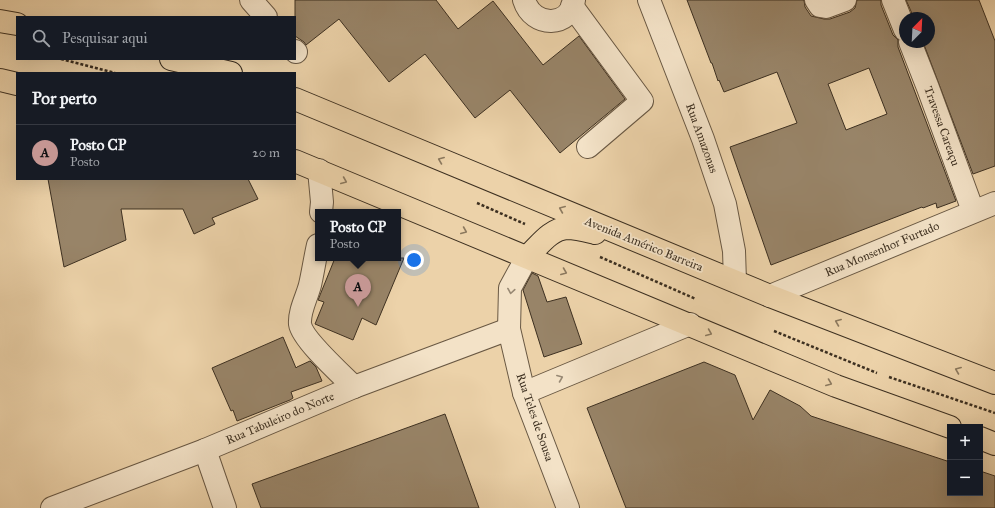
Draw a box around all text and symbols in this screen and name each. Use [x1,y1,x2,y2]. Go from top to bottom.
north arrow [899,12,935,48]
search box [16,16,296,60]
icon: search [30,27,52,49]
text: Pesquisar aqui [62,29,148,47]
street label: Travessa Careaçu [921,84,963,168]
text: Por perto [32,88,97,109]
street label: Rua Amazonas [683,101,721,175]
text: Posto CP [70,136,126,154]
text: A [41,145,49,161]
text: 20 m [252,145,280,161]
text: Posto [70,154,100,170]
one-way arrow [438,157,446,165]
one-way arrow [340,176,348,184]
one-way arrow [558,206,565,214]
popup [315,209,401,261]
street label: Avenida Américo Barreira [582,214,706,274]
text: Posto CP [330,218,386,236]
street label: Rua Monsenhor Furtado [823,219,941,279]
one-way arrow [460,226,468,234]
text: Posto [330,236,360,252]
your location [404,250,424,270]
one-way arrow [560,268,567,276]
pin: A [345,274,371,307]
one-way arrow [507,288,516,295]
one-way arrow [834,319,841,327]
one-way arrow [705,328,713,336]
one-way arrow [955,367,963,375]
street label: Rua Teles de Sousa [513,371,557,464]
one-way arrow [557,374,564,382]
one-way arrow [826,379,833,387]
street label: Rua Tabuleiro do Norte [224,389,336,447]
map controls [947,424,983,496]
button: + [947,424,983,460]
button: − [947,460,983,496]

